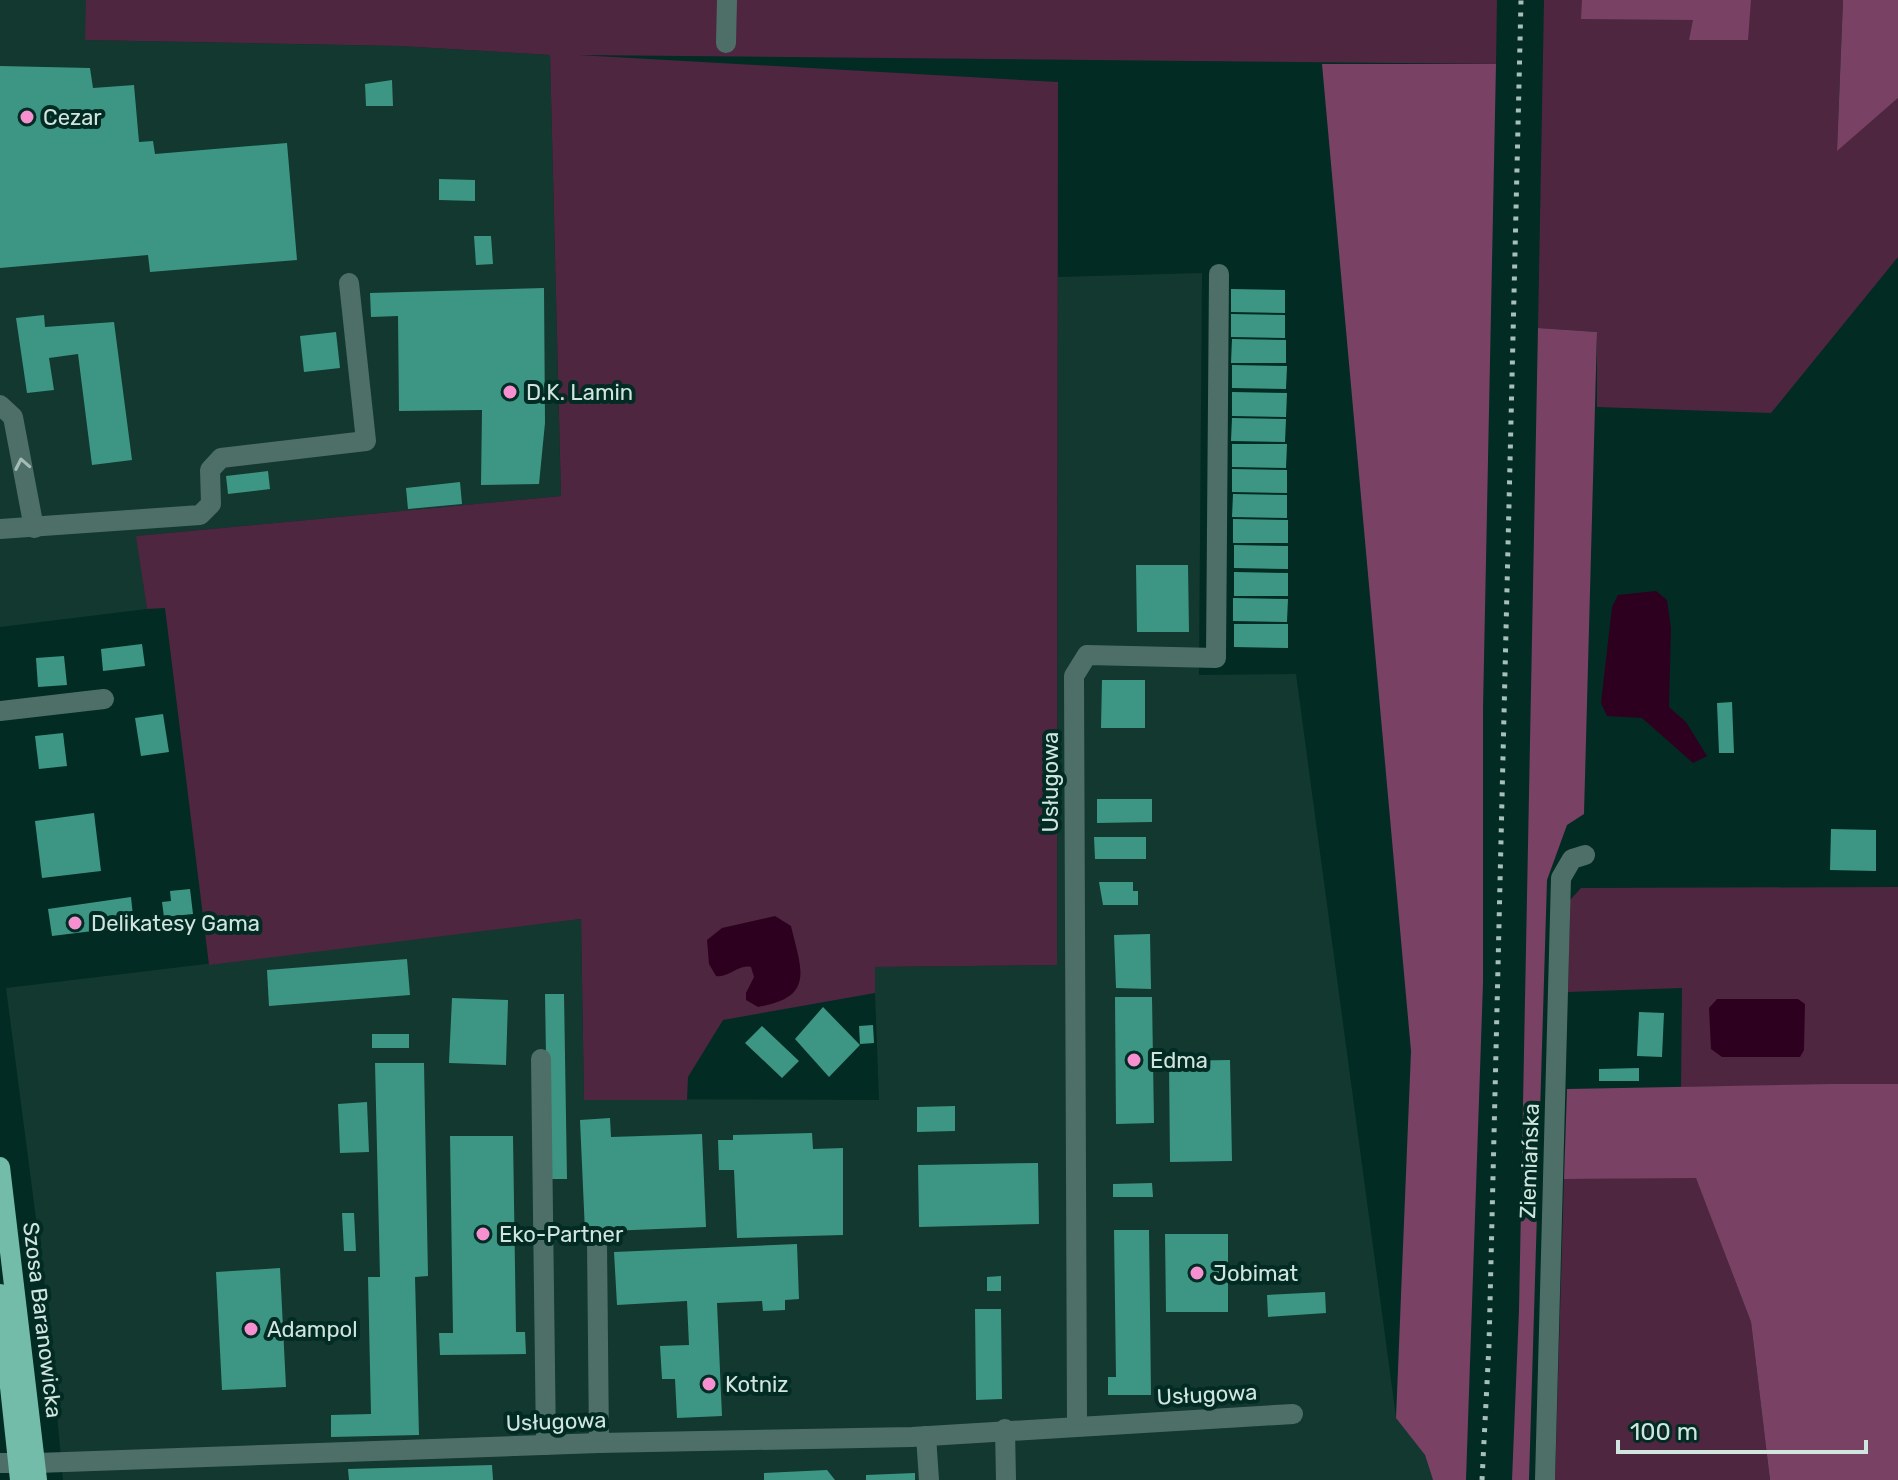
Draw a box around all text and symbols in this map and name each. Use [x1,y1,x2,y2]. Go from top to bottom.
place label: Cezar [43,104,102,131]
marker: Cezar [18,108,36,126]
place label: D.K. Lamin [526,379,633,406]
marker: D.K. Lamin [501,383,519,401]
one-way arrow [15,457,32,471]
street label: Usługowa [1037,732,1064,832]
place label: Delikatesy Gama [91,910,260,937]
marker: Delikatesy Gama [66,914,84,932]
place label: Edma [1150,1047,1208,1074]
marker: Edma [1125,1051,1143,1069]
street label: Ziemiańska [1514,1103,1545,1219]
street label: Szosa Baranowicka [17,1220,68,1420]
place label: Eko-Partner [499,1221,624,1248]
marker: Eko-Partner [474,1225,492,1243]
place label: Jobimat [1213,1260,1299,1287]
marker: Jobimat [1188,1264,1206,1282]
place label: Adampol [267,1316,358,1343]
marker: Adampol [242,1320,260,1338]
place label: Kotniz [725,1371,789,1398]
marker: Kotniz [700,1375,718,1393]
street label: Usługowa [1156,1378,1258,1411]
scale bar [1618,1404,1866,1454]
street label: Usługowa [505,1406,607,1437]
text: 100 m [1630,1418,1698,1446]

